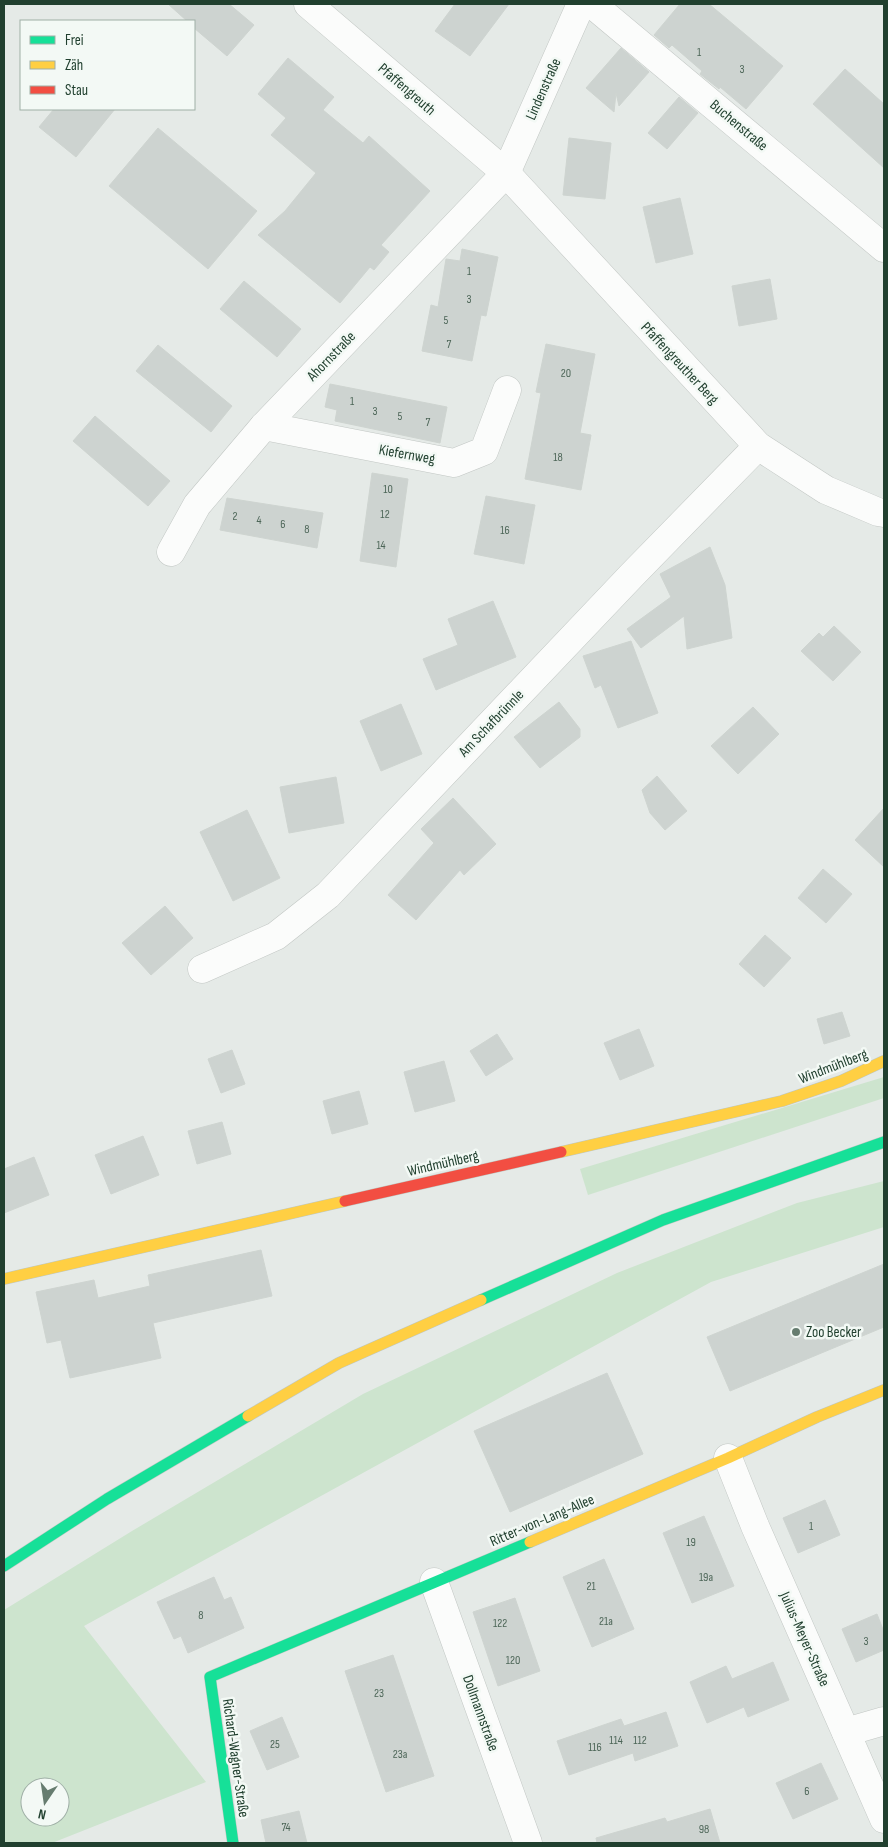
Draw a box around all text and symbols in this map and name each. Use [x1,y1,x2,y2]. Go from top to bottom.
legend [20,20,195,110]
text: Frei [65,31,84,50]
house number: 1 [697,45,702,60]
street label: Lindenstraße [521,55,565,123]
text: Zäh [65,56,83,75]
street label: Pfaffengreuth [374,59,440,120]
house number: 3 [739,62,745,77]
text: Stau [65,81,88,100]
street label: Buchenstraße [706,96,772,155]
house number: 1 [467,264,472,279]
house number: 3 [466,292,472,307]
house number: 5 [444,313,449,328]
street label: Pfaffengreuther Berg [637,318,723,409]
street label: Ahornstraße [302,327,360,386]
house number: 7 [447,337,452,352]
house number: 20 [561,366,571,381]
house number: 1 [350,394,355,409]
house number: 3 [372,404,378,419]
house number: 5 [398,409,403,424]
house number: 7 [426,415,431,430]
street label: Kiefernweg [377,440,437,469]
house number: 18 [553,450,563,465]
house number: 10 [383,482,393,497]
house number: 12 [380,507,390,522]
house number: 2 [233,509,238,524]
house number: 4 [256,513,262,528]
house number: 6 [280,517,286,532]
house number: 8 [304,522,310,537]
house number: 16 [500,523,510,538]
house number: 14 [376,538,386,553]
street label: Am Schafbrünnle [454,686,528,762]
street label: Windmühlberg [796,1045,870,1088]
street label: Windmühlberg [406,1146,481,1181]
place label: Zoo Becker [806,1323,862,1342]
marker: Zoo Becker [790,1326,802,1338]
street label: Ritter-von-Lang-Allee [487,1490,597,1551]
house number: 1 [809,1519,814,1534]
house number: 19 [686,1535,696,1550]
house number: 19a [699,1570,713,1585]
house number: 21 [586,1579,596,1594]
street label: Julius-Meyer-Straße [775,1588,834,1690]
house number: 8 [198,1608,204,1623]
house number: 21a [599,1614,613,1629]
house number: 122 [493,1616,507,1631]
house number: 3 [863,1634,869,1649]
house number: 120 [506,1653,520,1668]
street label: Dollmannstraße [458,1673,503,1754]
house number: 23 [374,1686,384,1701]
street label: Richard-Wagner-Straße [218,1697,253,1819]
house number: 114 [609,1733,623,1748]
house number: 112 [633,1733,647,1748]
house number: 25 [270,1737,280,1752]
house number: 116 [588,1740,602,1755]
house number: 23a [393,1747,408,1762]
north arrow [20,1777,70,1827]
house number: 6 [804,1784,810,1799]
text: N [37,1805,48,1823]
house number: 74 [281,1820,291,1835]
house number: 98 [699,1822,709,1837]

